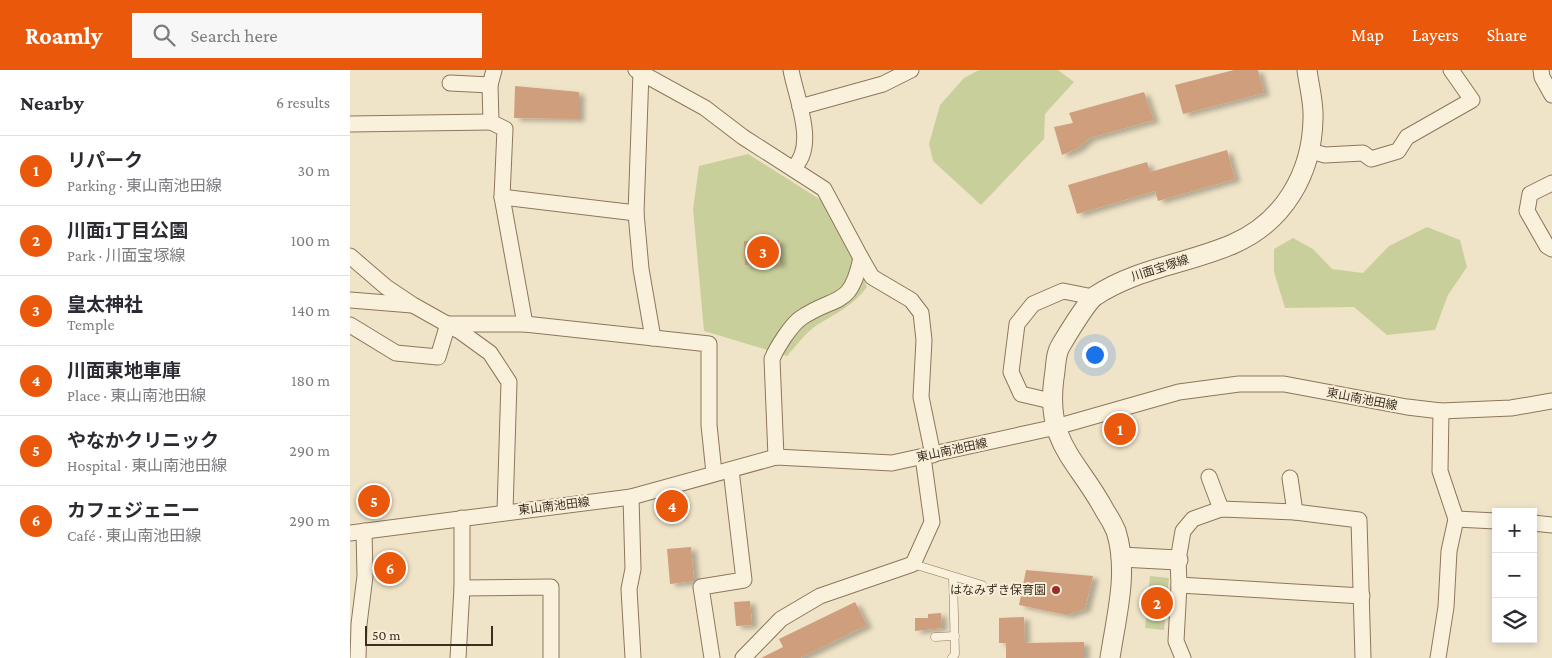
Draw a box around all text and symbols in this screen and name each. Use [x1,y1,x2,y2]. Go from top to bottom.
search box [132,13,482,58]
icon: search [150,21,178,49]
text: Roamly [25,22,102,49]
text: Search here [190,25,278,46]
text: Map [1351,25,1384,45]
text: Layers [1412,25,1459,45]
text: Share [1487,25,1527,45]
text: Nearby [20,91,84,115]
text: 6 results [276,94,330,111]
text: リパーク [67,150,143,171]
text: 1 [33,162,39,179]
text: 30 m [298,162,330,179]
text: Parking · 東山南池田線 [67,177,222,194]
text: 川面1丁目公園 [67,220,188,241]
text: 2 [32,232,40,249]
text: 100 m [291,232,330,249]
pin: 3 [747,233,779,271]
text: Park · 川面宝塚線 [67,247,185,264]
street label: 川面宝塚線 [1129,252,1191,284]
text: 皇太神社 [67,294,143,315]
text: 3 [32,302,40,319]
text: 140 m [292,302,330,319]
text: Temple [67,316,115,333]
your location [1082,342,1108,368]
text: 川面東地車庫 [67,360,181,381]
text: 4 [32,372,40,389]
text: 180 m [291,372,330,389]
street label: 東山南池田線 [1325,385,1399,413]
text: Place · 東山南池田線 [67,387,206,404]
pin: 1 [1104,410,1136,448]
text: やなかクリニック [67,430,219,451]
street label: 東山南池田線 [915,436,989,464]
text: 5 [32,442,40,459]
text: 290 m [289,442,330,459]
text: Hospital · 東山南池田線 [67,457,227,474]
pin: 5 [358,482,390,520]
pin: 4 [656,487,688,525]
street label: 東山南池田線 [517,495,591,517]
text: カフェジェニー [67,500,200,521]
map controls [1492,508,1537,643]
button: + [1492,508,1537,553]
text: 6 [32,512,40,529]
text: 290 m [289,512,330,529]
text: Café · 東山南池田線 [67,527,201,544]
pin: 6 [374,549,406,587]
button: − [1492,553,1537,598]
place label: はなみずき保育園 [950,583,1046,597]
marker: はなみずき保育園 [1050,584,1062,596]
pin: 2 [1141,584,1173,622]
button: layers [1492,598,1537,643]
scale bar [365,623,492,646]
text: 50 m [372,627,400,643]

